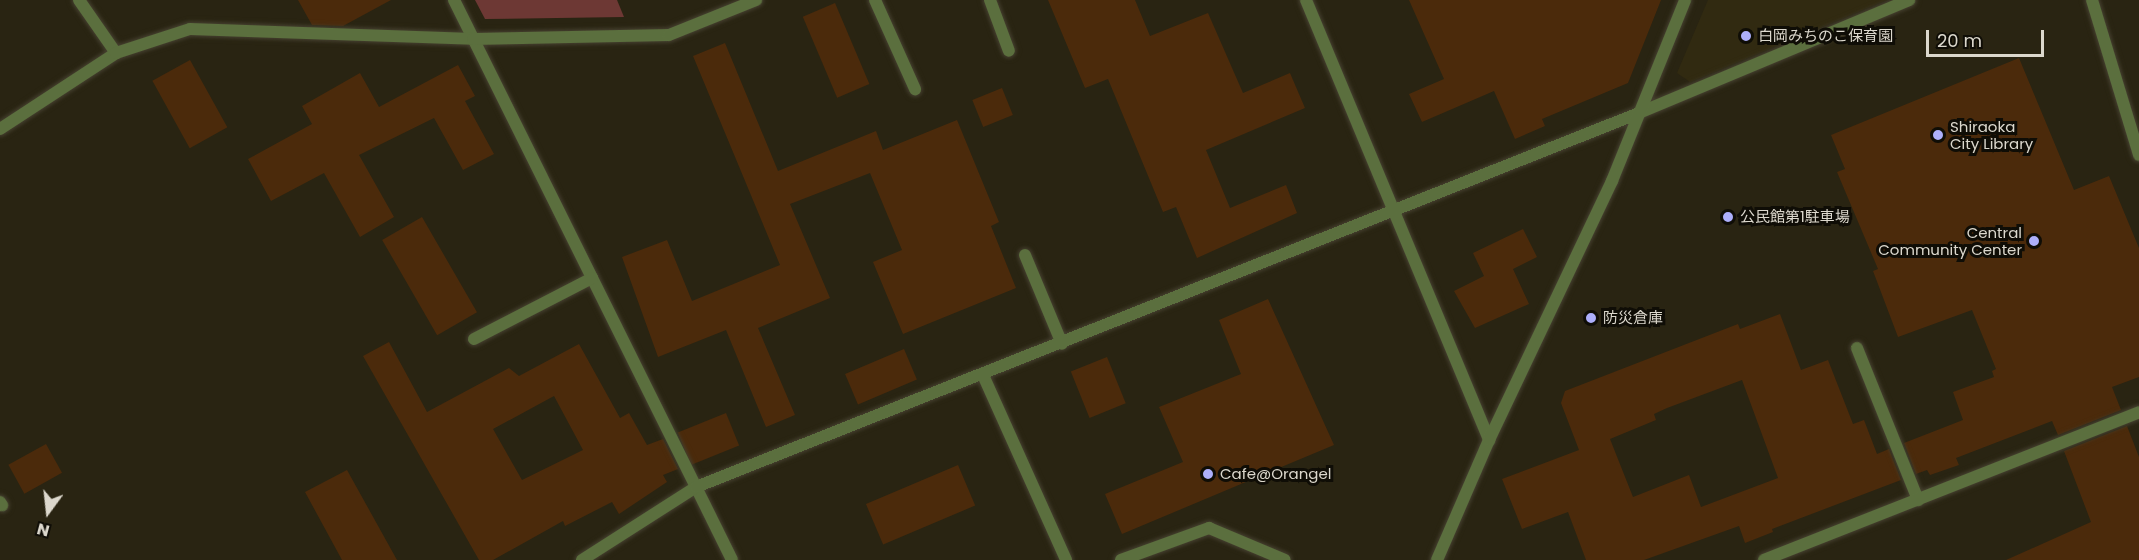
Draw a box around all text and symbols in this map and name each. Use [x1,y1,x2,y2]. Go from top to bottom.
scale bar [1929,18,2048,56]
place label: 白岡みちのこ保育園 [1758,27,1893,45]
text: 20 m [1937,28,1982,53]
marker: 白岡みちのこ保育園 [1739,29,1753,43]
place label: Shiraoka City Library [1950,117,2033,152]
marker: Shiraoka City Library [1931,128,1945,142]
place label: 公民館第1駐車場 [1740,208,1850,226]
marker: 公民館第1駐車場 [1721,210,1735,224]
place label: Central Community Center [1878,223,2022,258]
marker: Central Community Center [2027,234,2041,248]
place label: 防災倉庫 [1603,309,1663,327]
marker: 防災倉庫 [1584,311,1598,325]
place label: Cafe@Orangel [1220,465,1331,483]
marker: Cafe@Orangel [1201,467,1215,481]
north arrow [18,482,78,542]
text: N [34,517,52,543]

